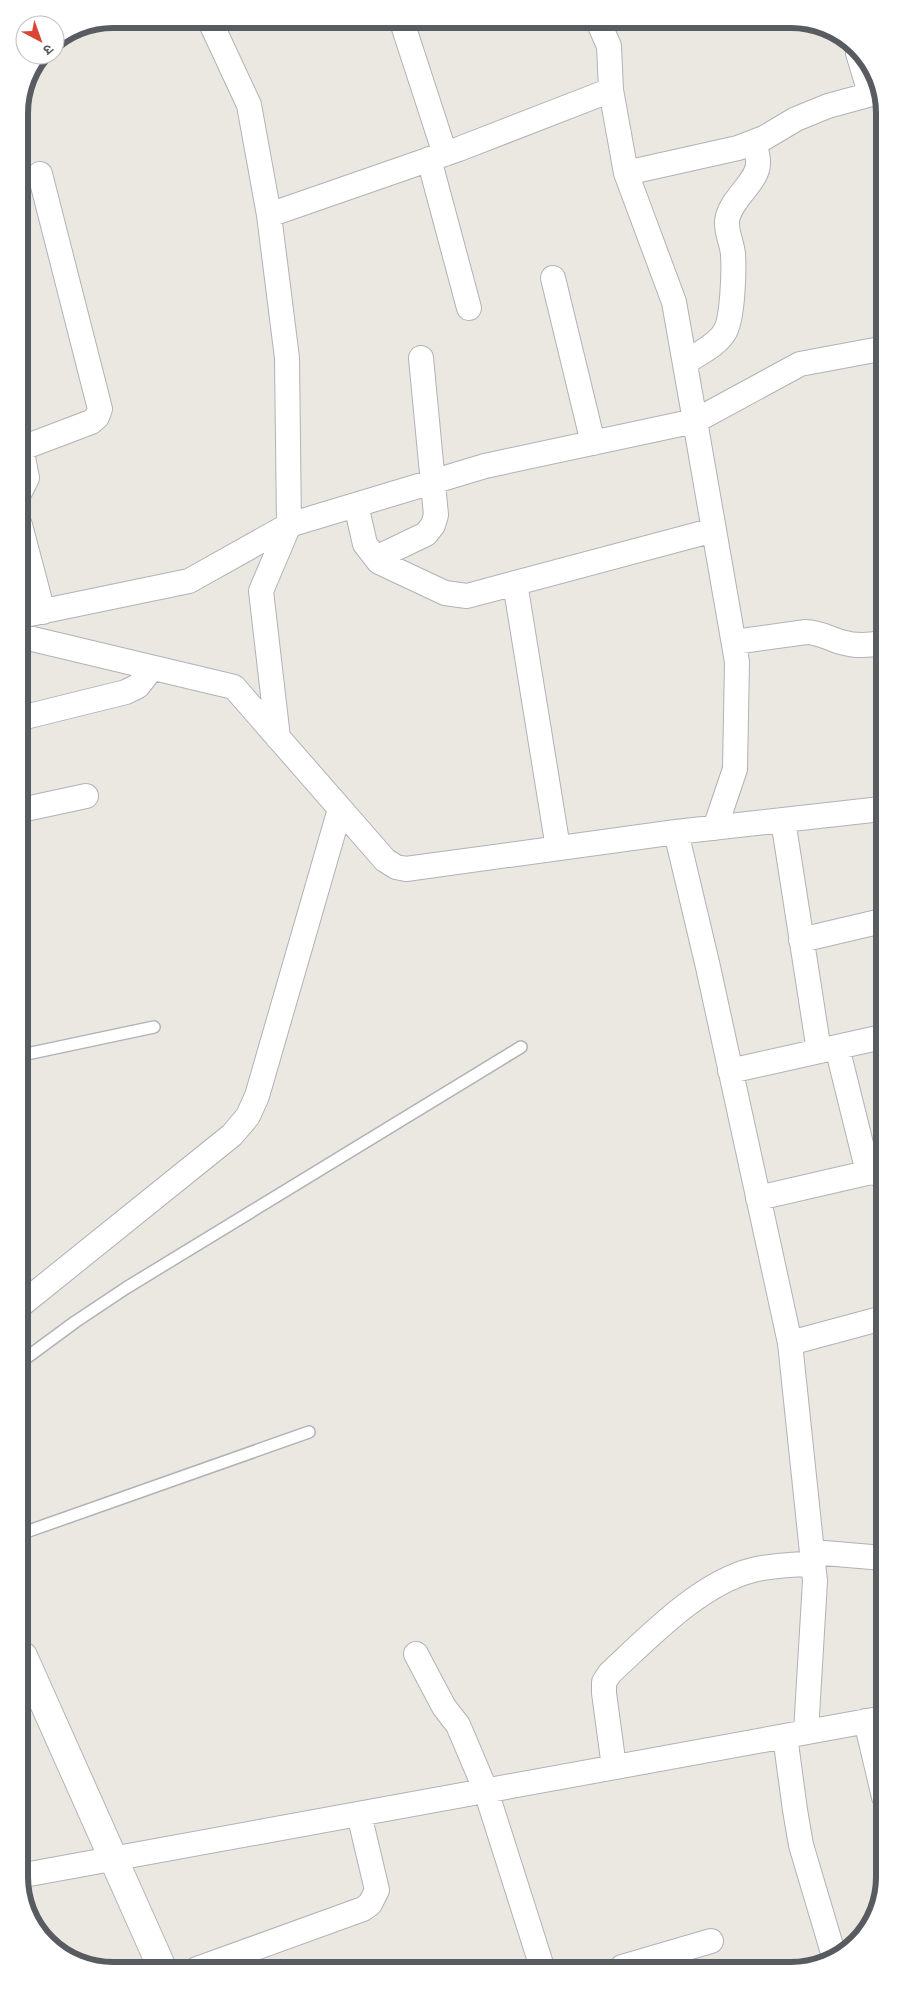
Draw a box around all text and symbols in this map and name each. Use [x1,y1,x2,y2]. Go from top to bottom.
north arrow [15,15,65,65]
text: उ [38,40,56,58]

